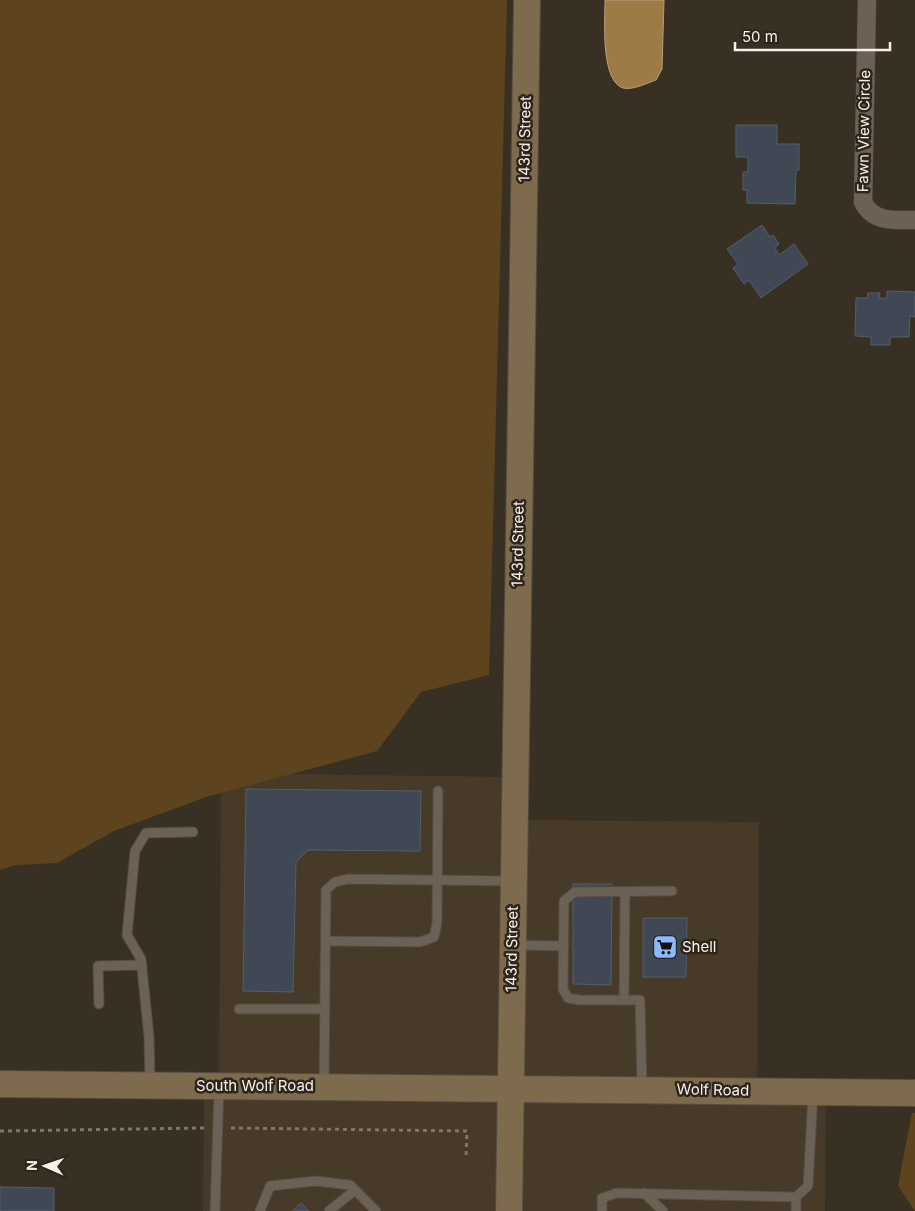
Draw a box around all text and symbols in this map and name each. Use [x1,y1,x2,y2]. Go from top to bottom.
scale bar [735,20,890,52]
text: 50 m [742,27,778,46]
street label: Fawn View Circle [853,70,874,192]
street label: 143rd Street [514,96,535,182]
street label: 143rd Street [507,501,528,587]
street label: 143rd Street [501,906,522,992]
supermarket icon: Shell [652,934,678,960]
place label: Shell [682,937,717,956]
street label: South Wolf Road [196,1076,314,1095]
street label: Wolf Road [677,1079,749,1100]
north arrow [20,1141,70,1191]
text: N [23,1160,40,1171]

